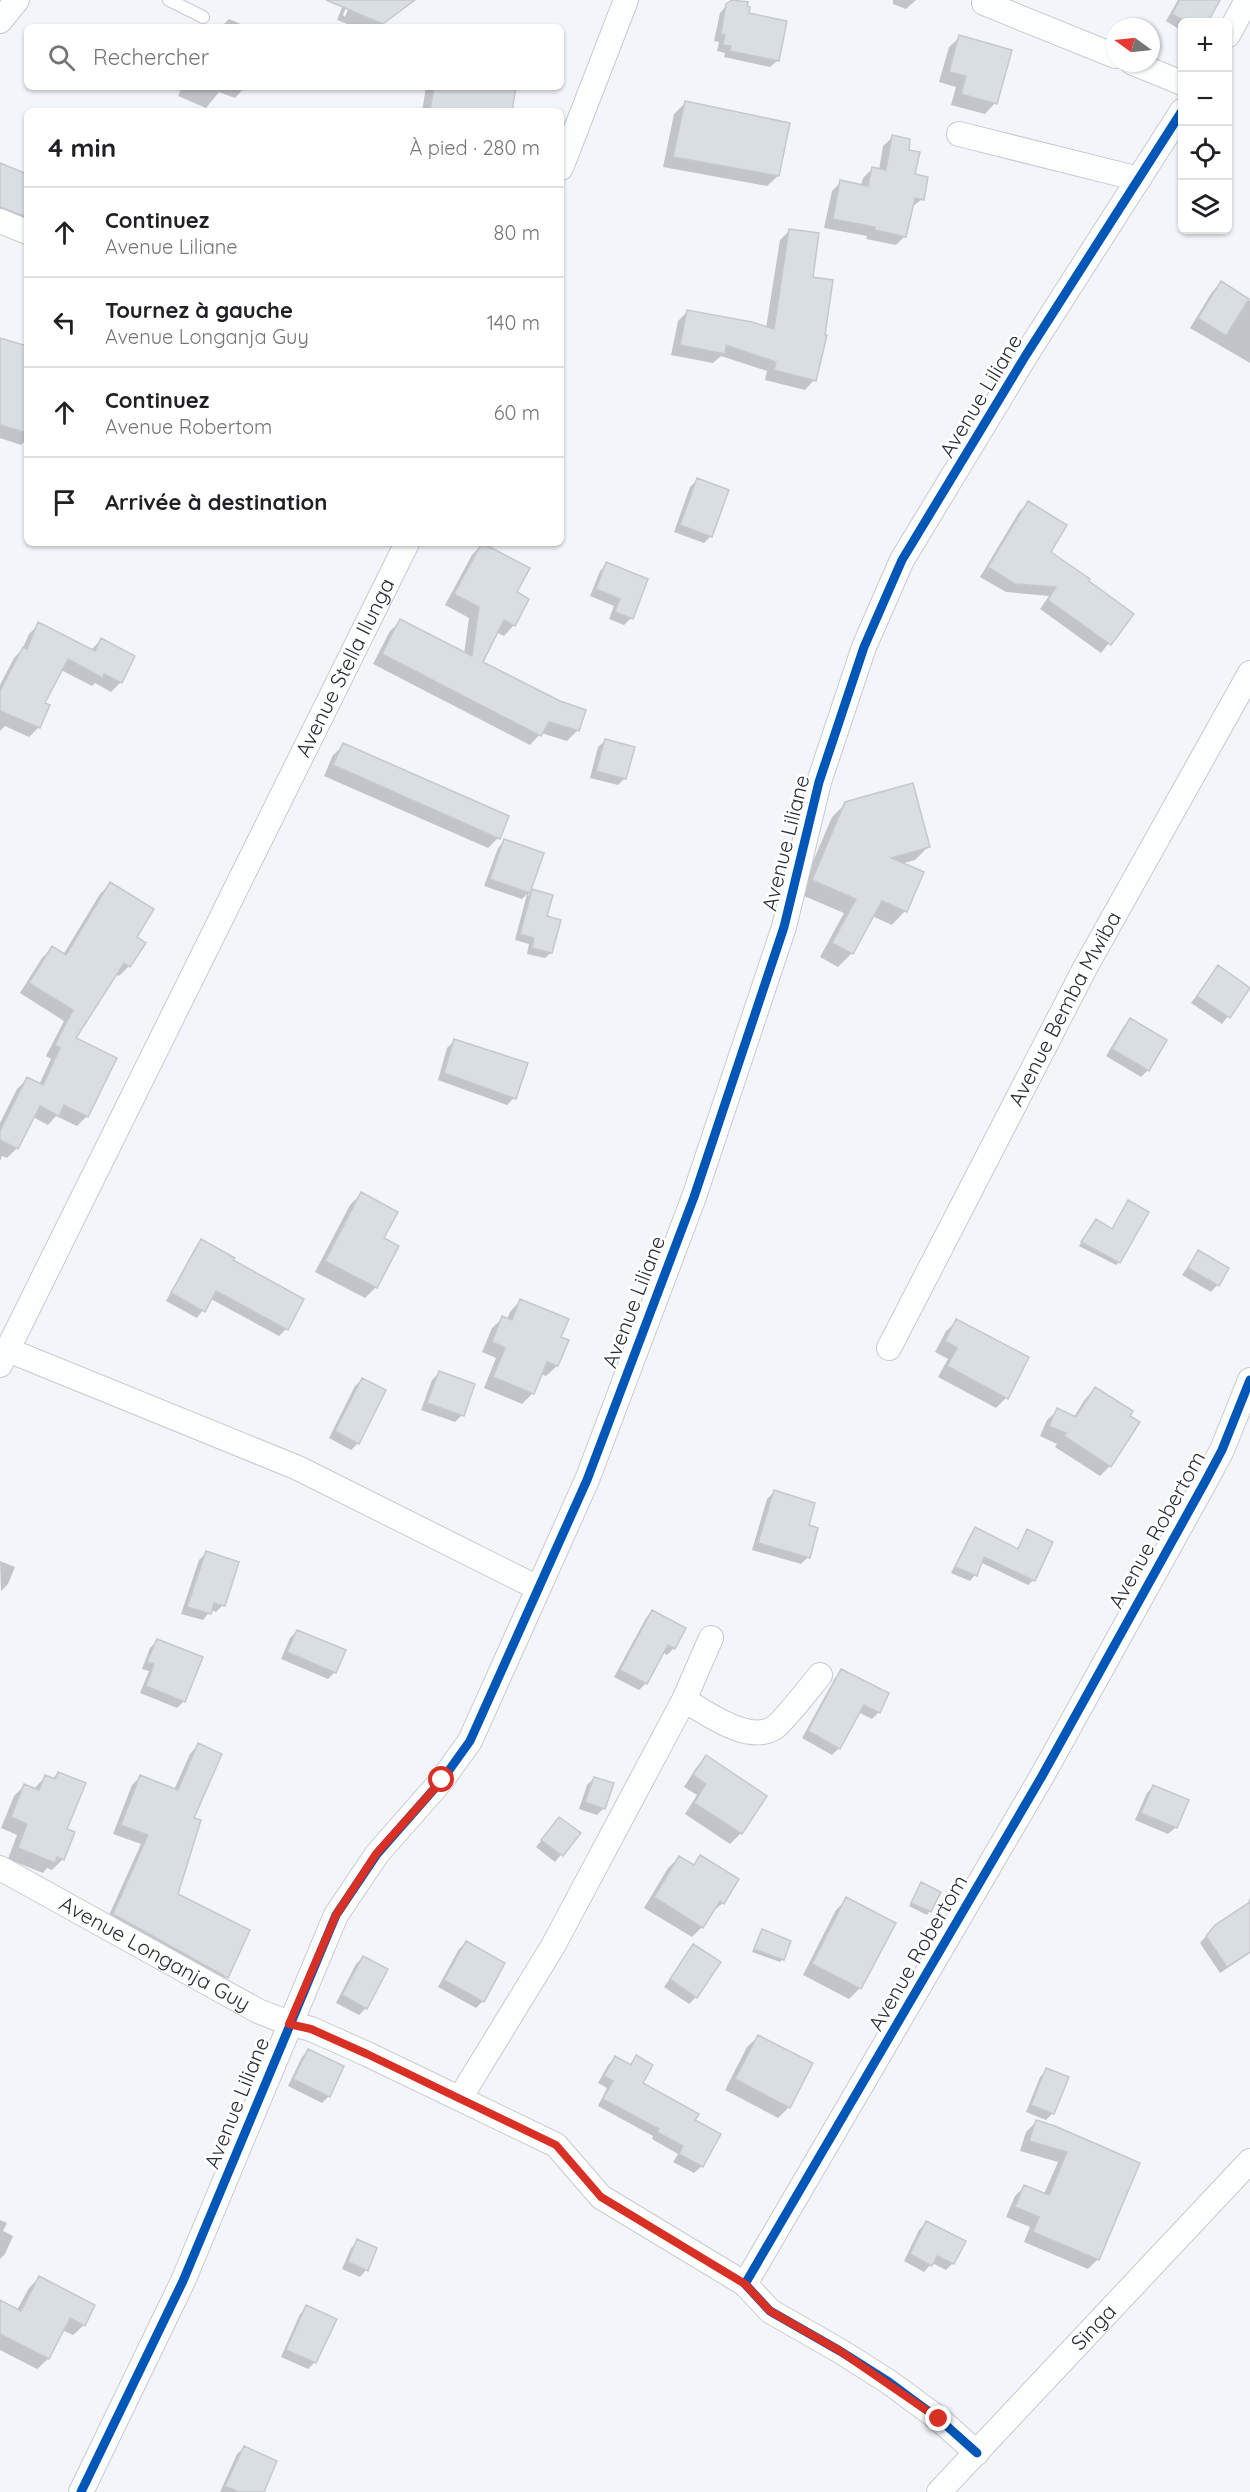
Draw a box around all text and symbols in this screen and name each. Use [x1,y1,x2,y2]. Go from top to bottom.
north arrow [1106,18,1160,72]
map controls [1178,18,1232,234]
button: + [1178,18,1232,72]
search box [24,24,564,90]
icon: search [45,41,78,74]
text: Rechercher [93,43,209,71]
button: − [1178,72,1232,126]
button: locate [1178,126,1232,180]
text: 4 min [48,131,116,164]
text: À pied · 280 m [409,135,540,160]
button: layers [1178,180,1232,234]
text: Continuez [105,206,209,234]
icon: ahead [48,216,81,249]
text: 80 m [494,220,540,245]
text: Avenue Liliane [105,234,238,259]
text: Tournez à gauche [105,296,293,324]
icon: left [48,306,81,339]
text: 140 m [487,310,540,335]
text: Avenue Longanja Guy [105,324,309,349]
street label: Avenue Liliane [933,329,1027,462]
text: Continuez [105,386,209,414]
icon: ahead [48,396,81,429]
text: 60 m [494,400,540,425]
text: Avenue Robertom [105,414,272,439]
icon: arrive [48,486,81,519]
text: Arrivée à destination [105,488,327,516]
street label: Avenue Stella Ilunga [289,574,400,761]
street label: Avenue Liliane [756,772,814,913]
street label: Avenue Bemba Mwiba [1002,906,1126,1110]
street label: Avenue Liliane [596,1232,670,1371]
street label: Avenue Robertom [1102,1446,1210,1613]
route start [428,1766,454,1792]
street label: Avenue Robertom [862,1870,972,2035]
street label: Avenue Longanja Guy [55,1890,255,2016]
street label: Avenue Liliane [198,2033,274,2172]
street label: Singa [1065,2298,1121,2355]
route end [925,2405,951,2431]

